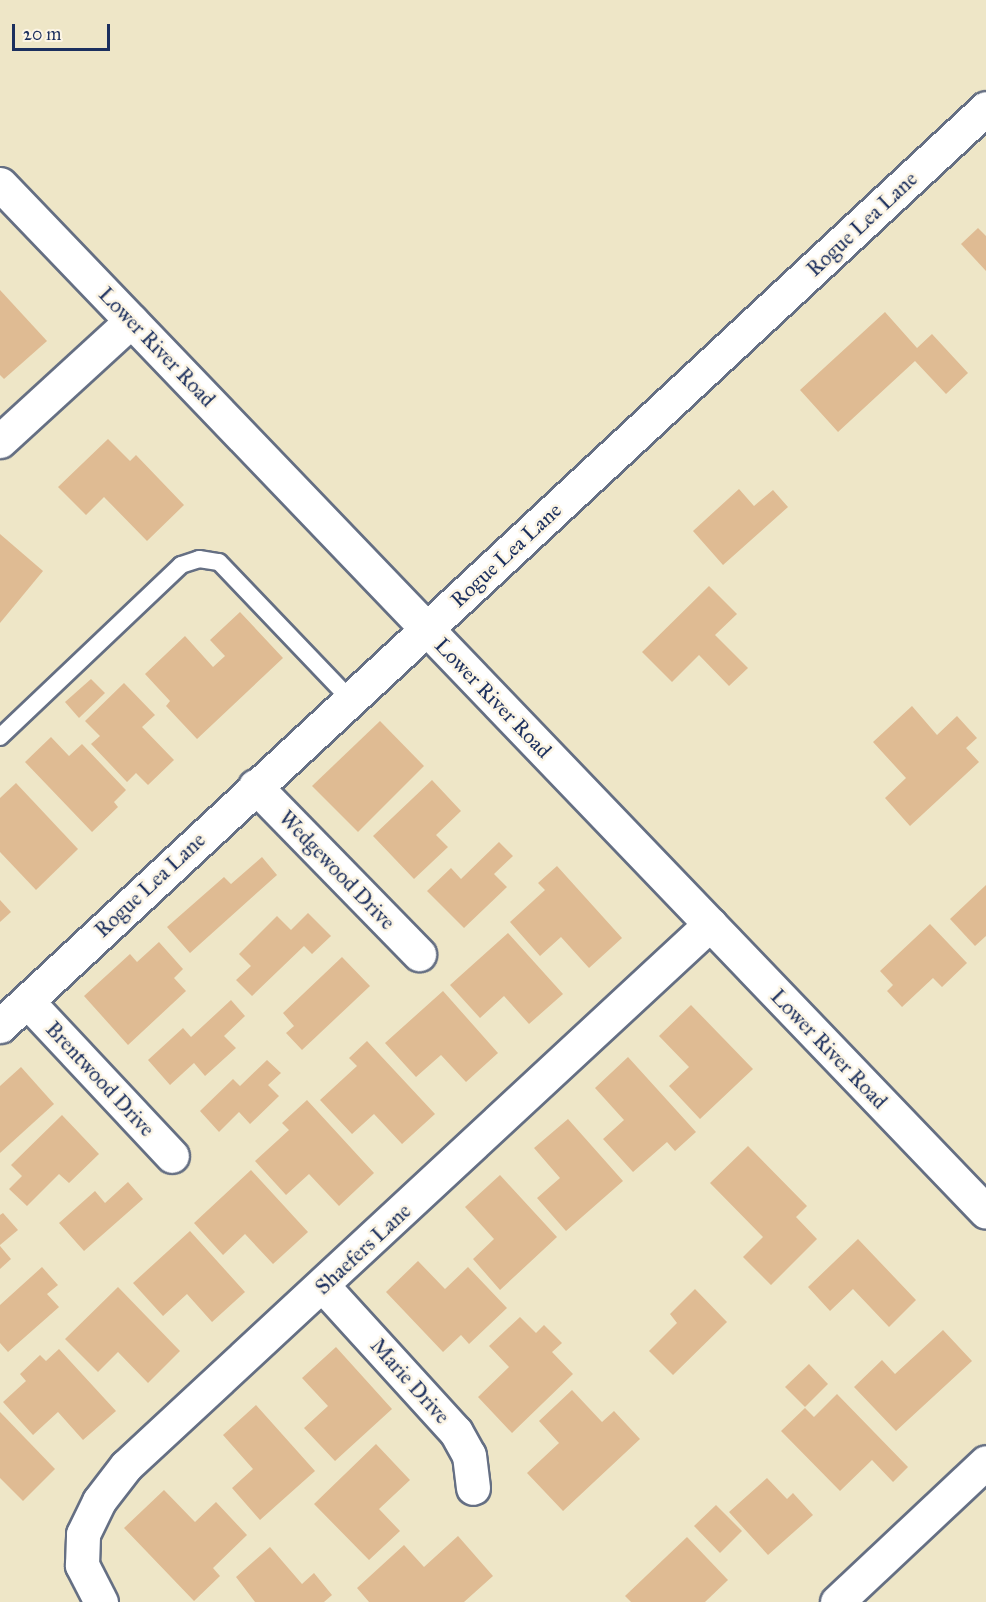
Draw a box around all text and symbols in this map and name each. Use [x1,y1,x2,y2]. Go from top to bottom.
scale bar [15,12,112,50]
text: 20 m [23,23,61,45]
street label: Rogue Lea Lane [801,166,923,282]
street label: Lower River Road [93,282,221,412]
street label: Rogue Lea Lane [445,497,567,613]
street label: Lower River Road [429,633,557,763]
street label: Wedgewood Drive [274,805,400,935]
street label: Rogue Lea Lane [89,827,211,943]
street label: Lower River Road [765,984,893,1114]
street label: Brentwood Drive [40,1016,160,1142]
street label: Shaefers Lane [310,1198,416,1300]
street label: Marie Drive [365,1333,455,1429]

